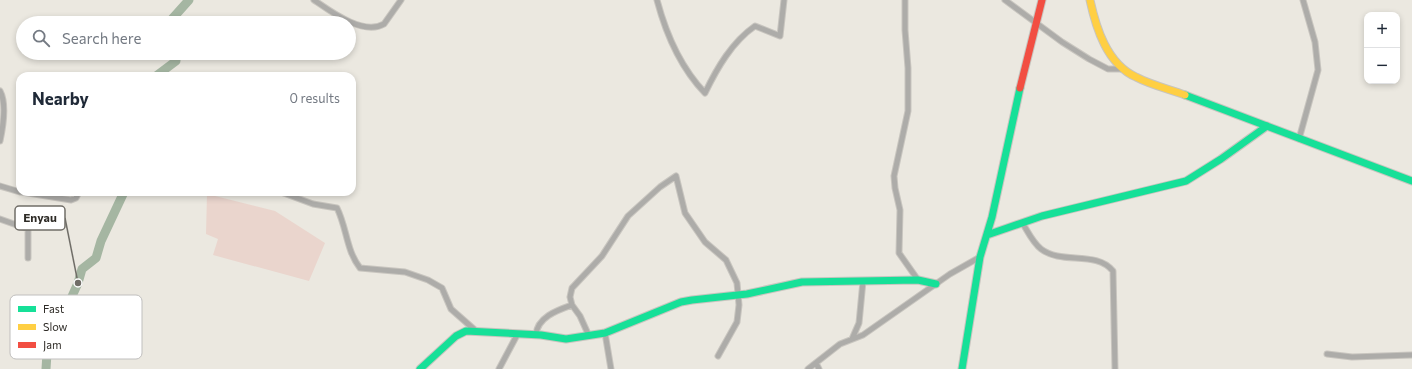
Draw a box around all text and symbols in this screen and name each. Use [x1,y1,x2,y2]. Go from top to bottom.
map controls [1364,12,1400,84]
button: + [1364,12,1400,48]
search box [16,16,356,60]
icon: search [30,27,52,49]
text: Search here [62,29,141,47]
button: − [1364,48,1400,84]
text: Nearby [32,88,89,109]
text: 0 results [289,90,340,106]
callout: Enyau [15,206,65,230]
text: Enyau [23,210,57,224]
legend [10,295,142,359]
text: Fast [43,302,65,315]
text: Slow [43,320,68,333]
text: Jam [43,338,62,352]

